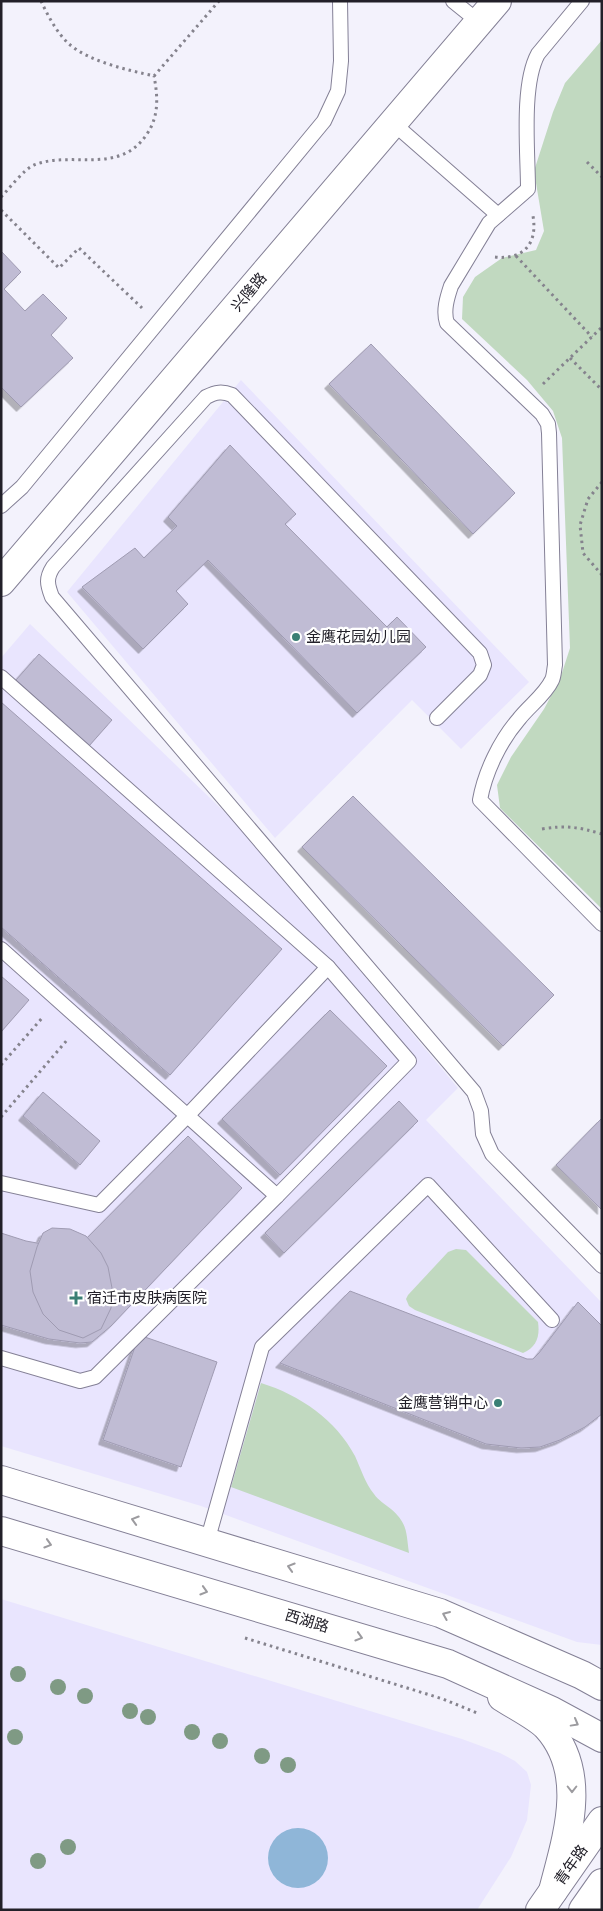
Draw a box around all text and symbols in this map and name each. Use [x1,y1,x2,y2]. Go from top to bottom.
street label: 兴隆路 [227,268,271,316]
place label: 金鹰花园幼儿园 [306,627,411,647]
marker: 金鹰花园幼儿园 [290,631,302,643]
place label: 宿迁市皮肤病医院 [87,1288,207,1308]
marker: 宿迁市皮肤病医院 [69,1291,83,1305]
place label: 金鹰营销中心 [398,1393,488,1413]
marker: 金鹰营销中心 [492,1397,504,1409]
one-way arrow [131,1516,140,1526]
one-way arrow [43,1539,52,1549]
one-way arrow [287,1563,295,1573]
one-way arrow [199,1585,207,1595]
street label: 西湖路 [283,1605,331,1637]
one-way arrow [442,1611,451,1622]
one-way arrow [355,1632,363,1642]
one-way arrow [569,1717,578,1727]
one-way arrow [566,1785,577,1793]
street label: 青年路 [550,1841,592,1889]

